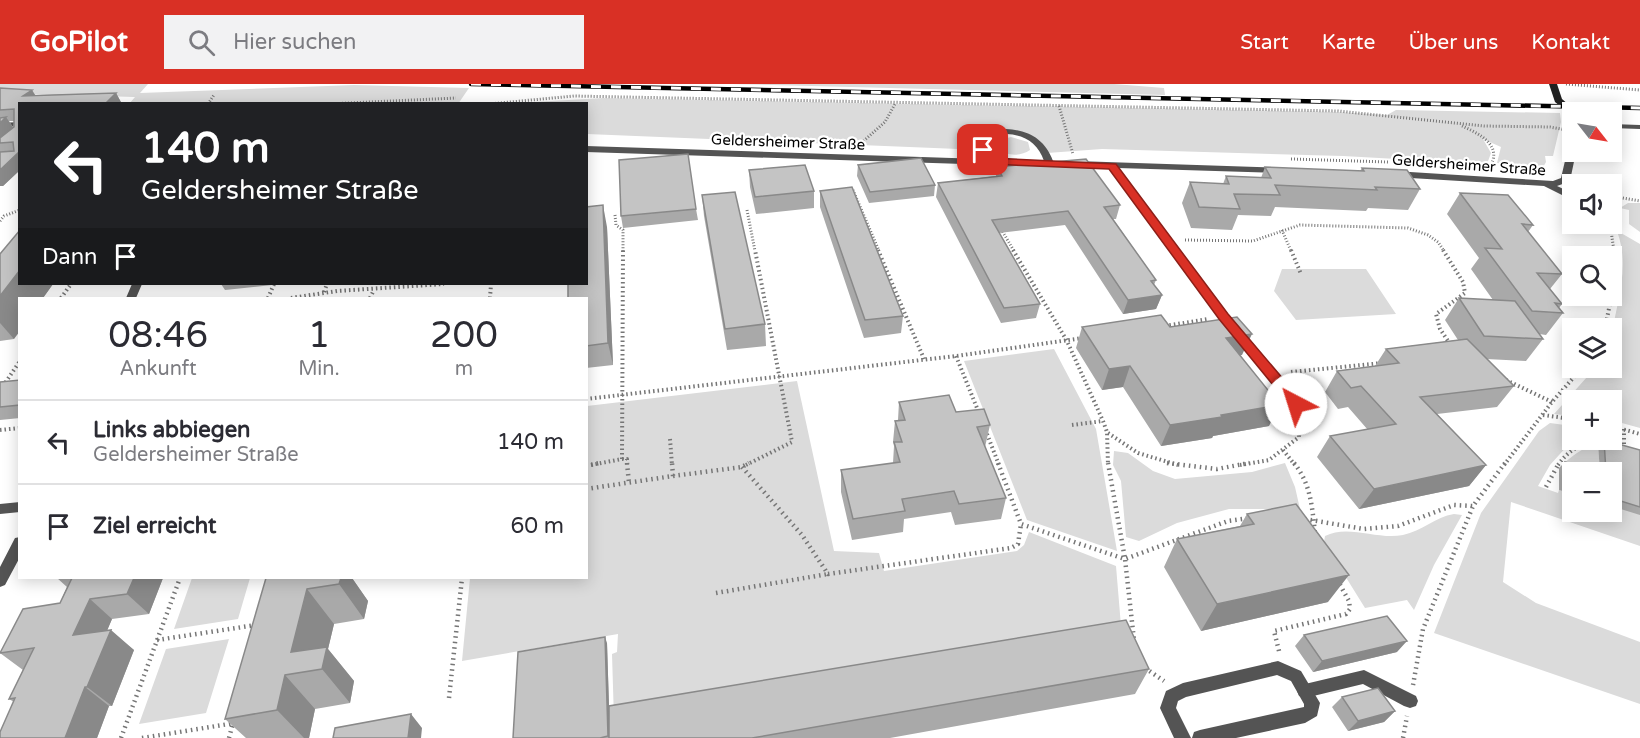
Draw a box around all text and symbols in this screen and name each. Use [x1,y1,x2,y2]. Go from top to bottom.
search box [164,15,584,69]
text: GoPilot [30,25,128,59]
icon: search [185,26,218,59]
text: Hier suchen [233,29,356,55]
text: Start [1240,30,1289,55]
text: Karte [1322,30,1375,55]
text: Über uns [1408,30,1498,55]
text: Kontakt [1531,30,1610,55]
north arrow [1562,102,1622,162]
map controls [1562,102,1622,522]
text: 140 m [141,123,270,174]
pin [957,124,1008,175]
icon: left [42,126,120,204]
street label: Geldersheimer Straße [711,130,865,154]
icon: arrive [966,133,999,166]
street label: Geldersheimer Straße [1391,151,1547,179]
text: Geldersheimer Straße [141,174,419,207]
button: sound [1562,174,1622,234]
icon: arrive [109,240,142,273]
text: Dann [42,244,97,270]
button: search [1562,246,1622,306]
text: 08:46 [108,314,208,357]
text: 1 [308,314,330,357]
text: 200 [430,314,498,357]
button: layers [1562,318,1622,378]
text: Ankunft [120,357,197,381]
text: Min. [298,357,340,381]
text: m [455,357,473,381]
position arrow [1264,372,1328,436]
button: + [1562,390,1622,450]
text: Links abbiegen [93,417,251,443]
icon: left [42,426,75,459]
text: 140 m [497,429,564,455]
text: Geldersheimer Straße [93,443,299,467]
button: − [1562,462,1622,522]
icon: arrive [42,510,75,543]
text: Ziel erreicht [93,513,216,539]
text: 60 m [510,513,564,539]

